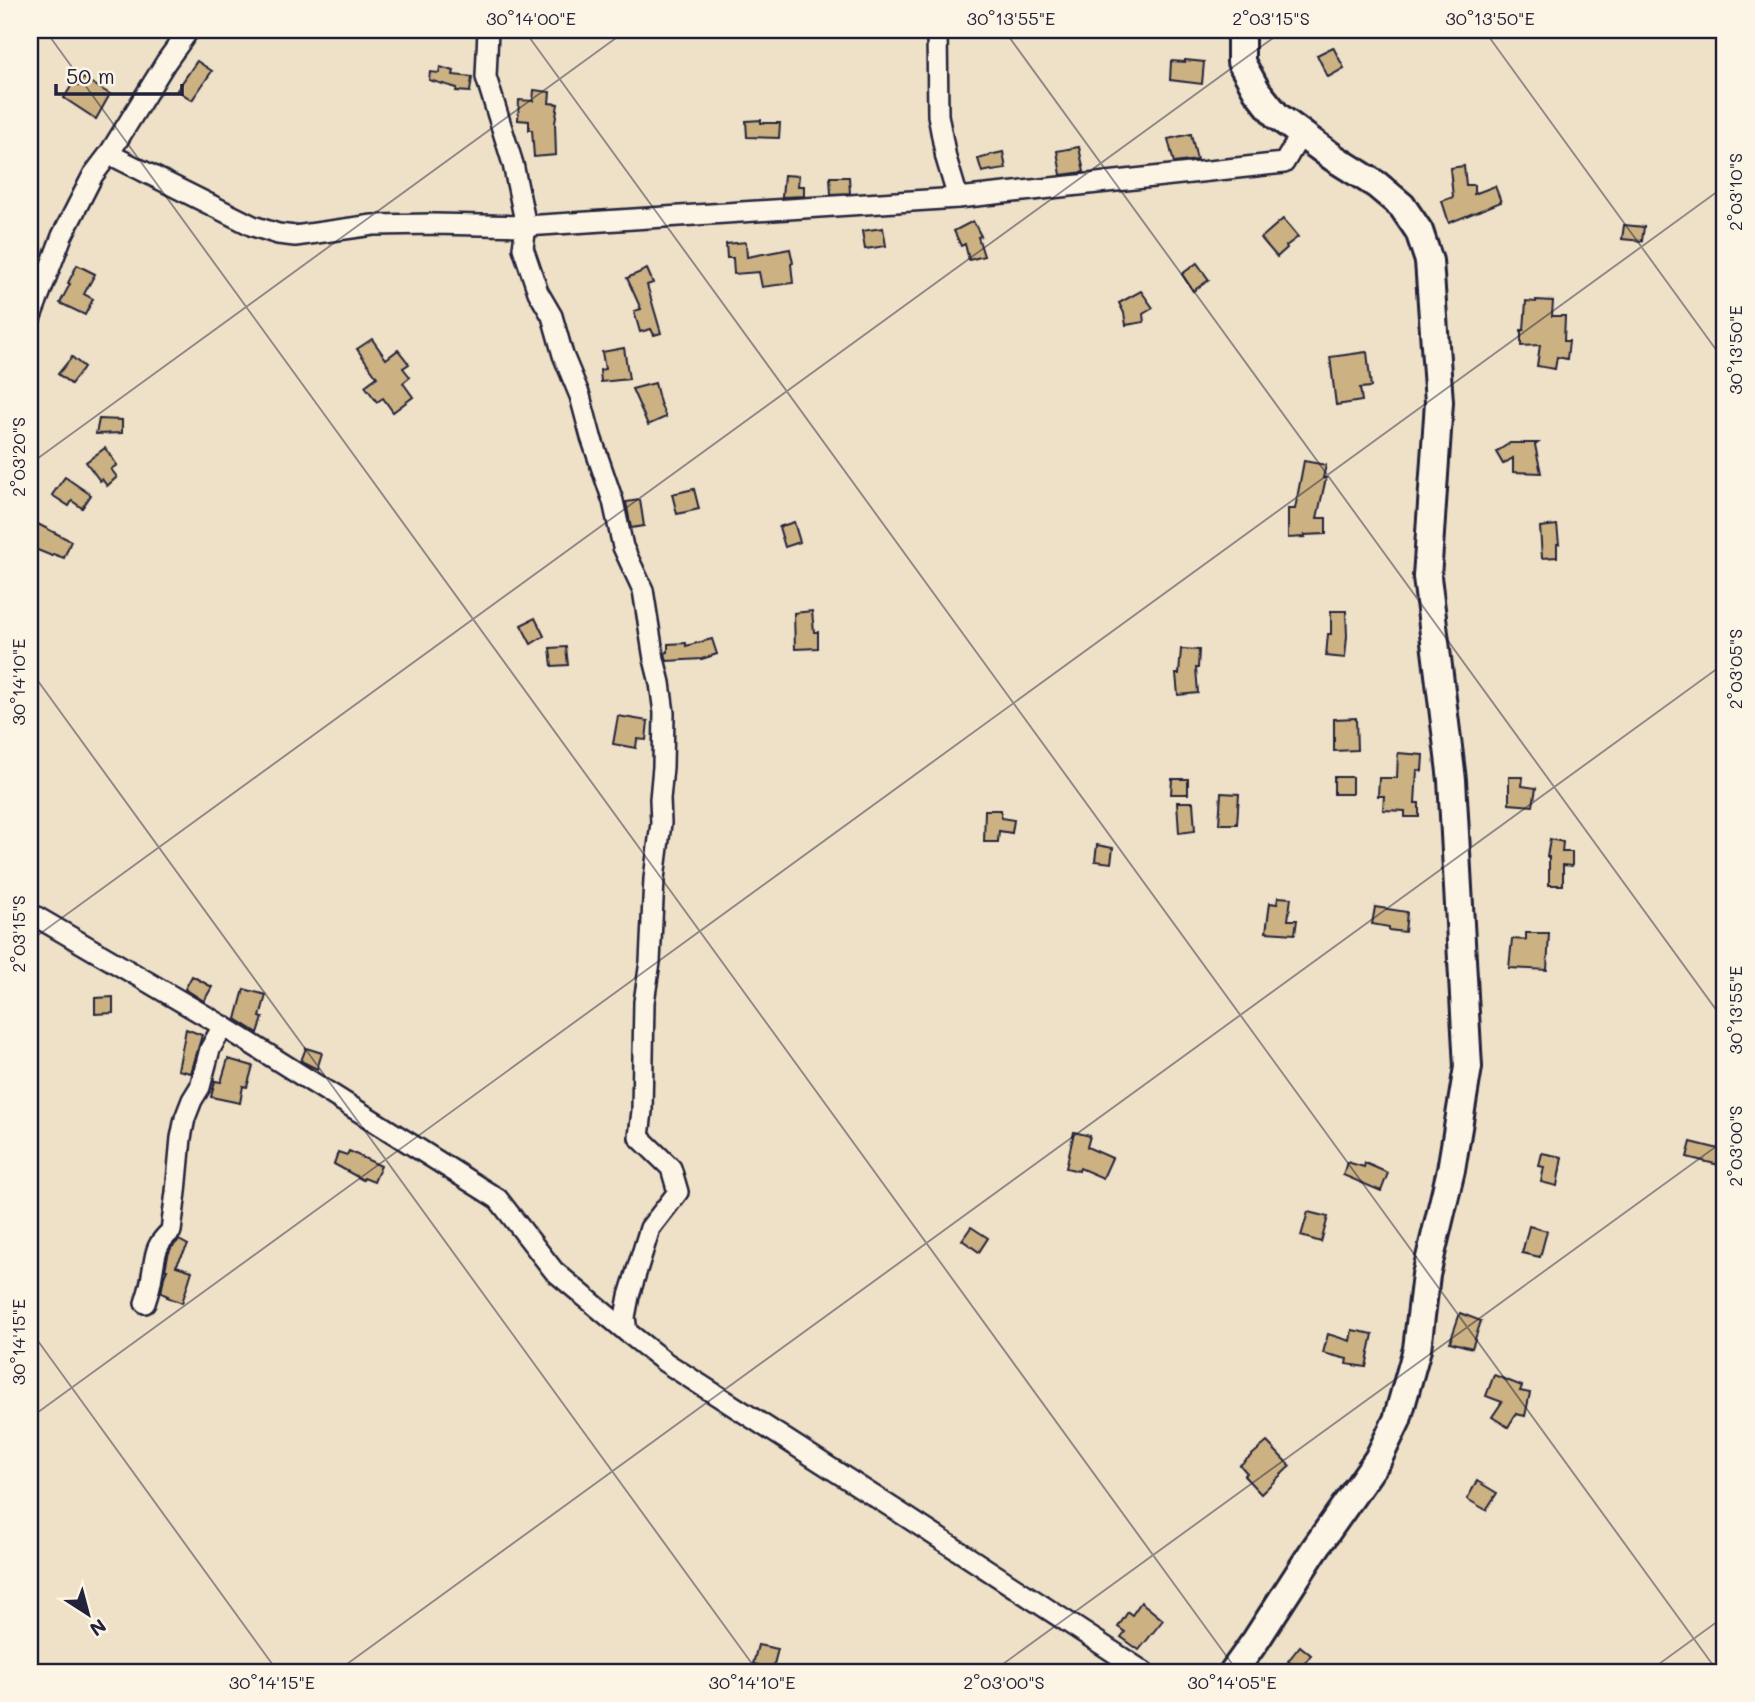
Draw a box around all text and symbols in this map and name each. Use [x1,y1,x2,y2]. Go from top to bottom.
text: 30°14'00"E [486,6,576,30]
text: 30°13'55"E [967,6,1055,30]
text: 2°03'15"S [1232,6,1310,30]
text: 30°13'50"E [1445,6,1535,30]
scale bar [56,52,182,96]
text: 50 m [66,62,115,89]
text: 2°03'10"S [1723,153,1747,231]
text: 30°13'50"E [1723,305,1747,395]
text: 2°03'20"S [6,417,30,497]
text: 2°03'05"S [1723,629,1747,709]
text: 30°14'10"E [6,639,30,726]
text: 2°03'15"S [6,895,30,973]
text: 30°13'55"E [1723,966,1747,1054]
text: 2°03'00"S [1723,1105,1747,1187]
text: 30°14'15"E [6,1299,30,1385]
north arrow [52,1580,122,1650]
text: N [85,1614,111,1643]
text: 30°14'15"E [229,1670,315,1694]
text: 30°14'10"E [709,1670,796,1694]
text: 2°03'00"S [963,1670,1045,1694]
text: 30°14'05"E [1187,1670,1277,1694]

